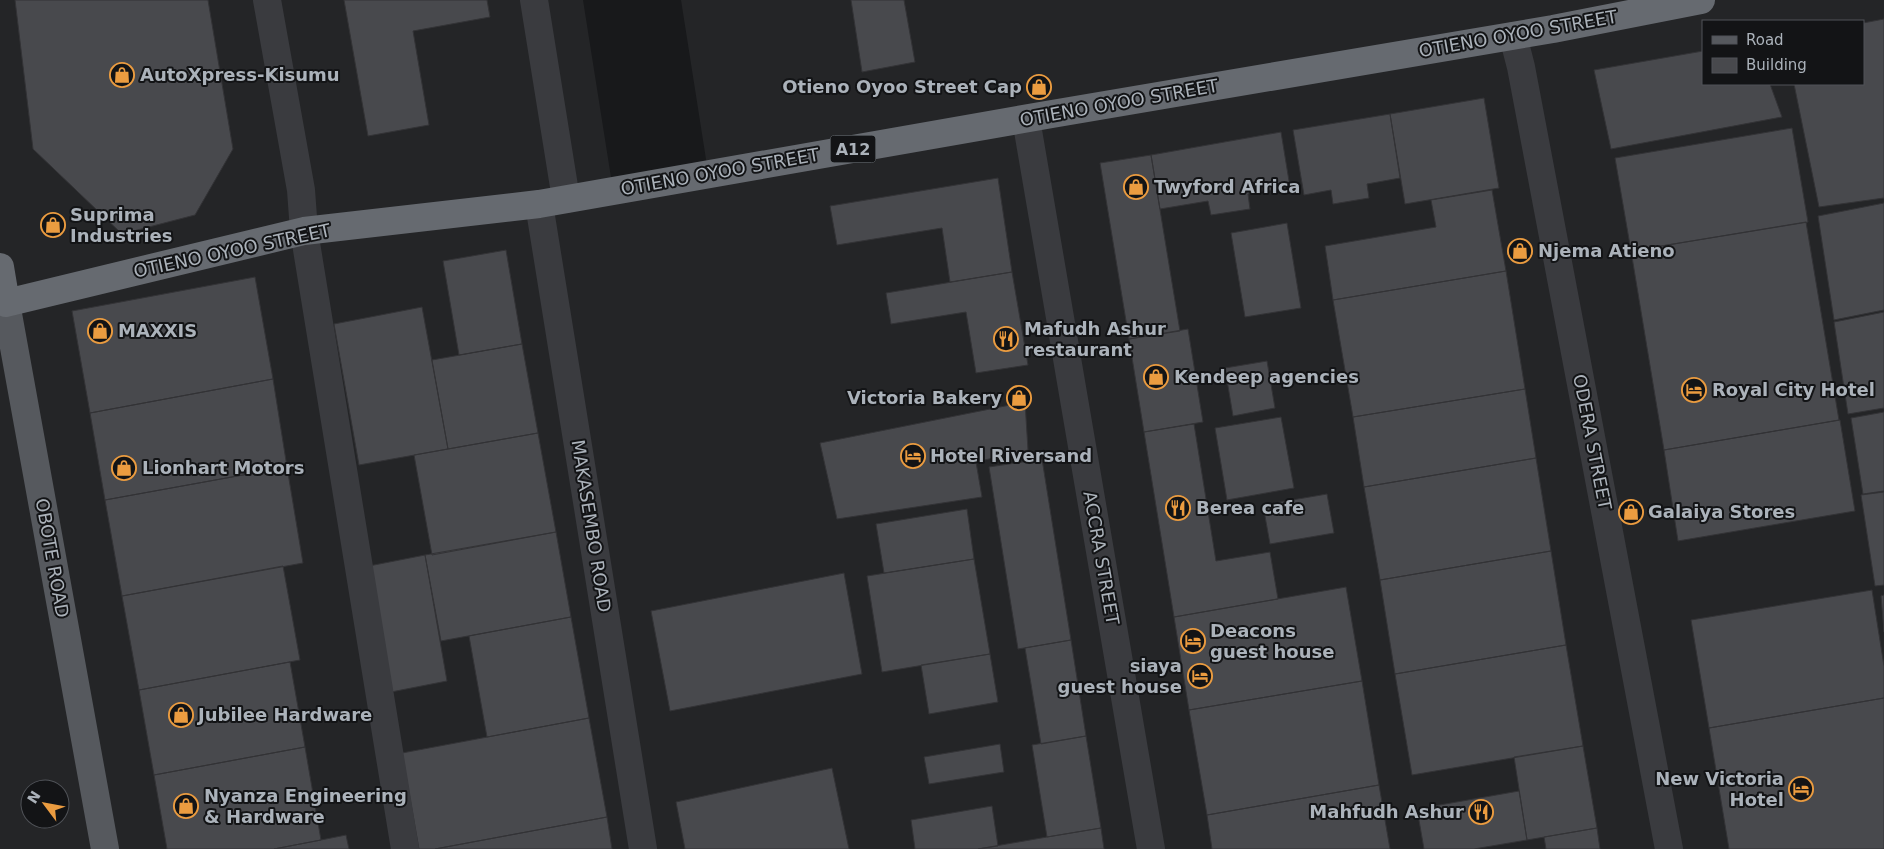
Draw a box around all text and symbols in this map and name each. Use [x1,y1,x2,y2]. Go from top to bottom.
street label: OTIENO OYOO STREET [1417,6,1620,61]
legend [1702,20,1864,85]
text: Road [1746,31,1784,49]
text: Building [1746,56,1807,74]
shop icon: AutoXpress-Kisumu [109,62,135,88]
place label: AutoXpress-Kisumu [140,64,340,85]
shop icon: Otieno Oyoo Street Cap [1026,74,1052,100]
street label: OTIENO OYOO STREET [1018,75,1221,130]
place label: Otieno Oyoo Street Cap [782,76,1022,97]
road number: A12 [830,136,876,162]
street label: OTIENO OYOO STREET [619,144,822,199]
shop icon: Twyford Africa [1123,174,1149,200]
place label: Twyford Africa [1154,176,1301,197]
place label: Suprima Industries [70,204,173,246]
shop icon: Suprima Industries [40,212,66,238]
street label: OTIENO OYOO STREET [131,219,333,282]
shop icon: Njema Atieno [1507,238,1533,264]
place label: Njema Atieno [1538,240,1675,261]
shop icon: MAXXIS [87,318,113,344]
place label: Mafudh Ashur restaurant [1024,318,1166,360]
place label: MAXXIS [118,320,197,341]
restaurant icon: Mafudh Ashur restaurant [993,326,1019,352]
shop icon: Kendeep agencies [1143,364,1169,390]
place label: Kendeep agencies [1174,366,1359,387]
street label: ODERA STREET [1569,372,1616,513]
hotel icon: Royal City Hotel [1681,377,1707,403]
place label: Royal City Hotel [1712,379,1875,400]
shop icon: Victoria Bakery [1006,385,1032,411]
place label: Victoria Bakery [847,387,1002,408]
street label: MAKASEMBO ROAD [567,438,616,614]
hotel icon: Hotel Riversand [900,443,926,469]
place label: Hotel Riversand [930,445,1092,466]
shop icon: Lionhart Motors [111,455,137,481]
place label: Lionhart Motors [142,457,304,478]
street label: ACCRA STREET [1079,489,1124,627]
restaurant icon: Berea cafe [1165,495,1191,521]
street label: OBOTE ROAD [32,497,73,619]
place label: Berea cafe [1196,497,1304,518]
shop icon: Galaiya Stores [1618,499,1644,525]
place label: Galaiya Stores [1648,501,1795,522]
place label: Deacons guest house [1210,620,1334,662]
hotel icon: Deacons guest house [1180,628,1206,654]
place label: siaya guest house [1058,655,1182,697]
hotel icon: siaya guest house [1187,663,1213,689]
shop icon: Jubilee Hardware [168,702,194,728]
place label: Jubilee Hardware [196,704,372,725]
place label: New Victoria Hotel [1655,768,1784,810]
hotel icon: New Victoria Hotel [1788,776,1814,802]
north arrow [20,779,70,829]
place label: Nyanza Engineering & Hardware [204,785,407,827]
text: N [24,788,44,806]
shop icon: Nyanza Engineering & Hardware [173,793,199,819]
restaurant icon: Mahfudh Ashur [1468,799,1494,825]
place label: Mahfudh Ashur [1309,801,1464,822]

